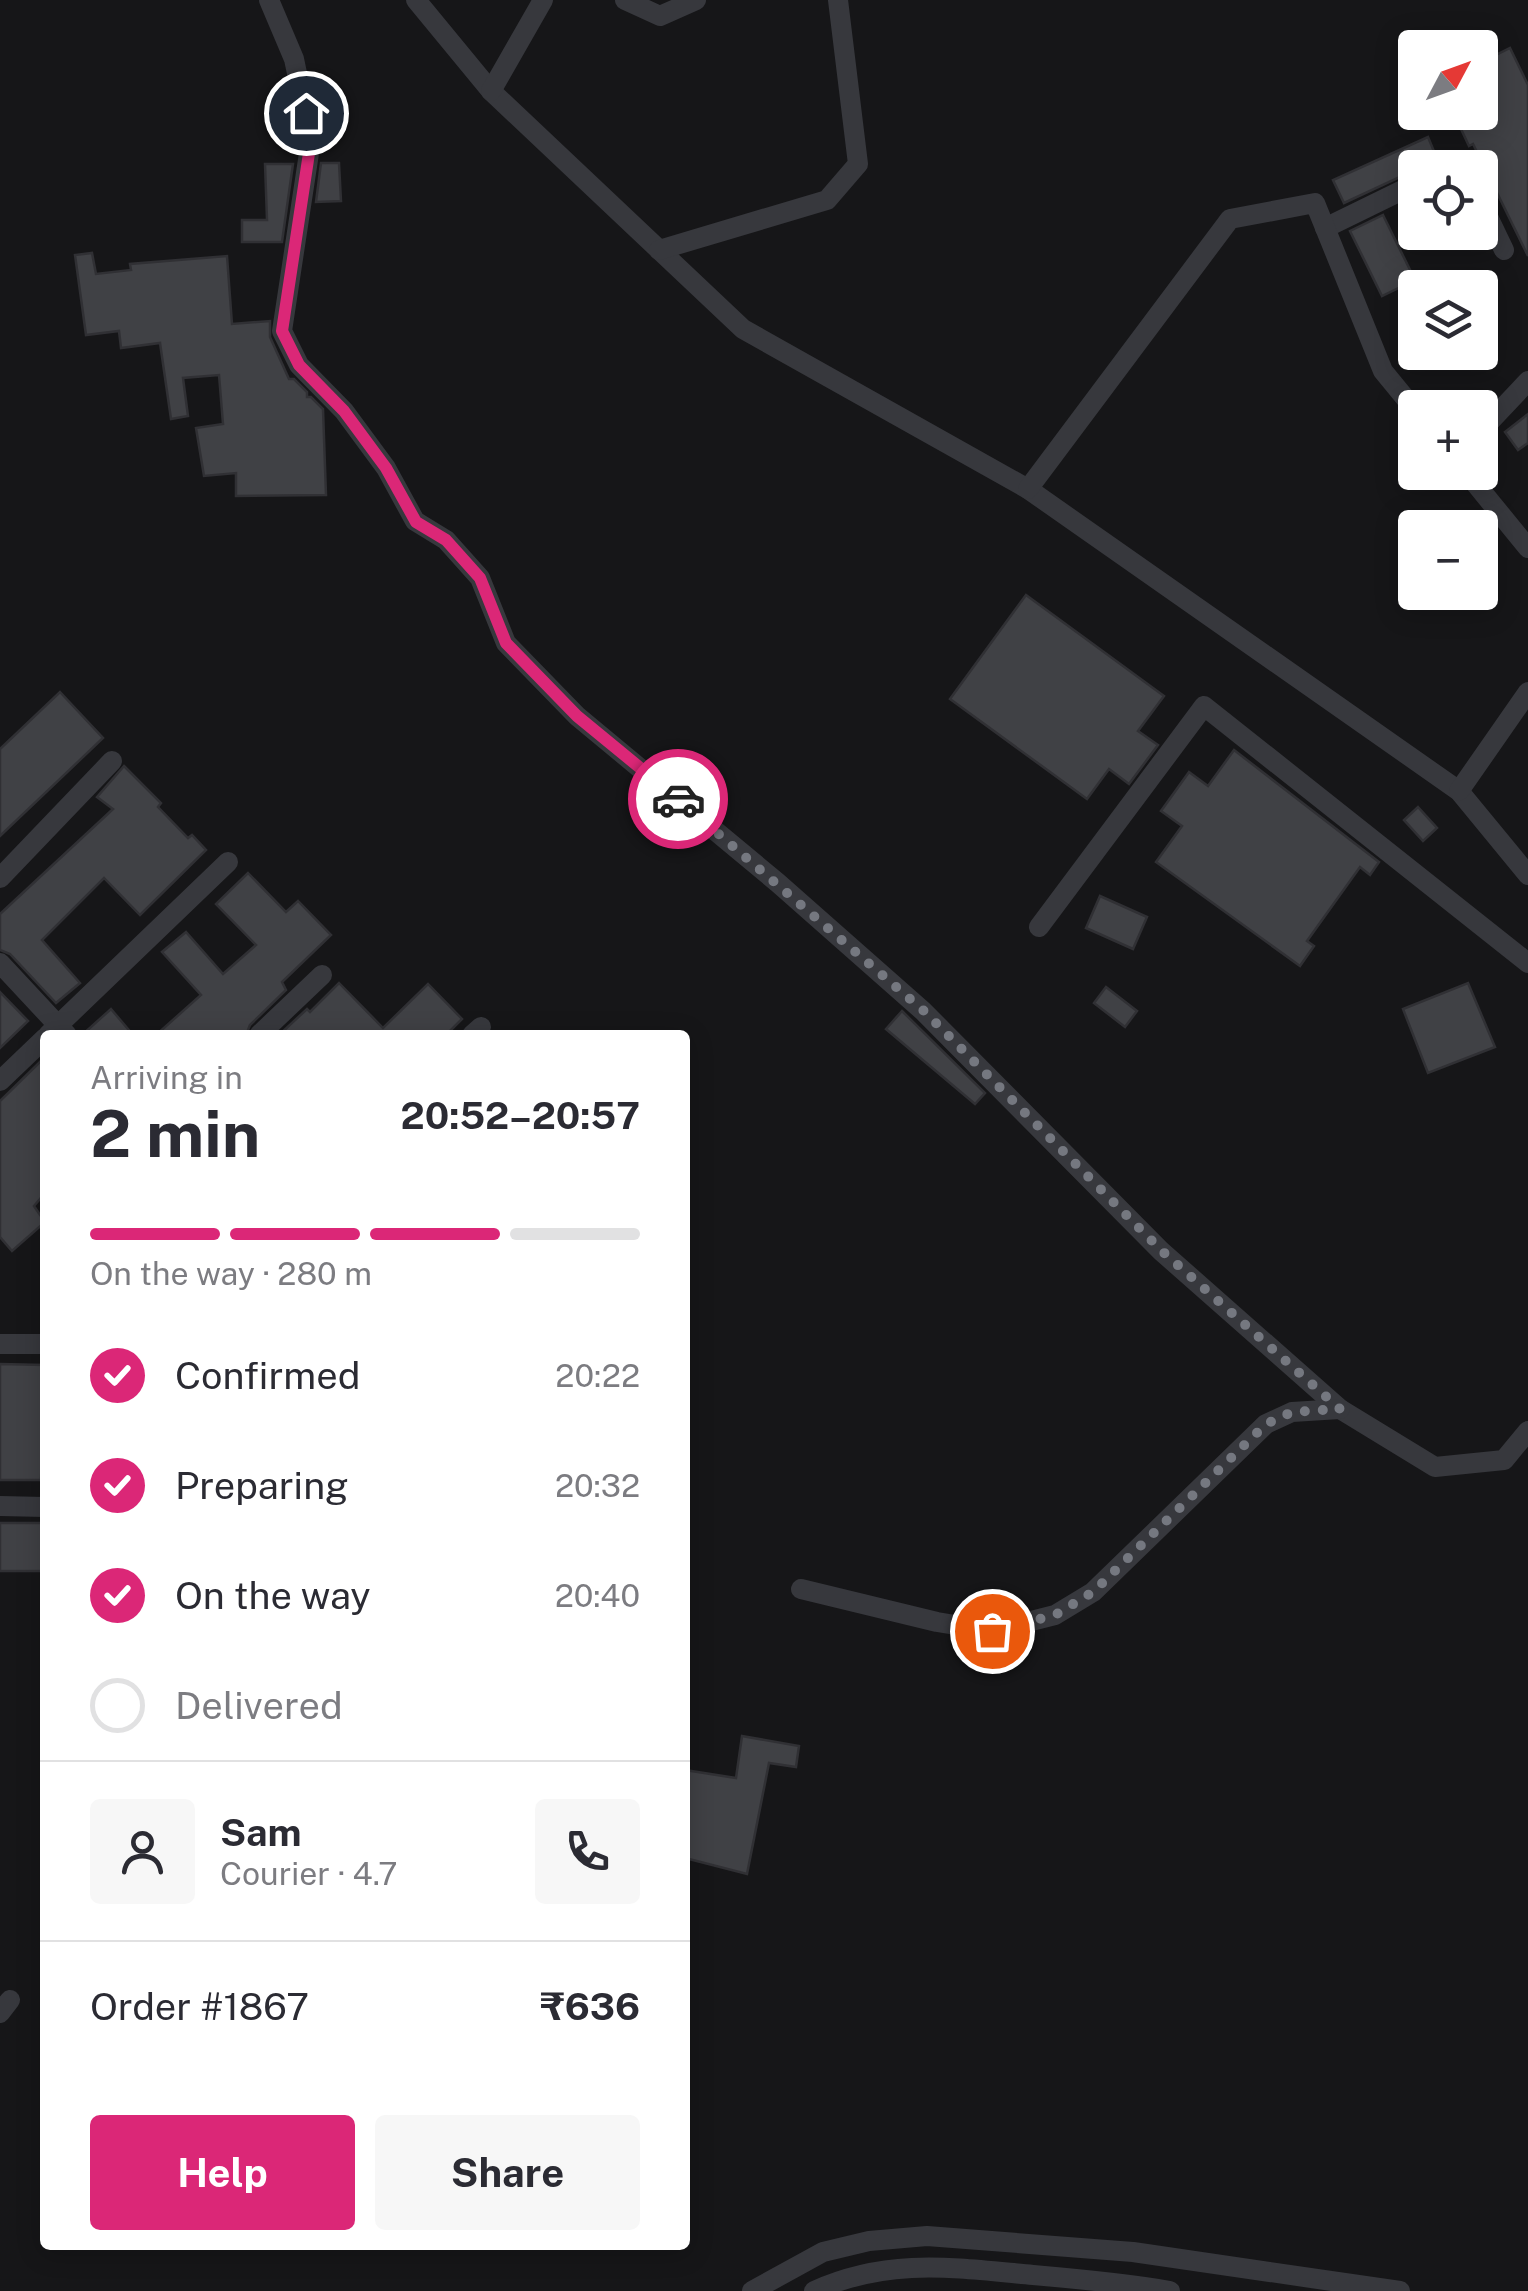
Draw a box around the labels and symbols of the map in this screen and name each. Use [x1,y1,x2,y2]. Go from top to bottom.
north arrow [1398,30,1498,130]
pin [264,71,349,156]
courier [628,749,728,849]
pin [950,1589,1035,1674]

